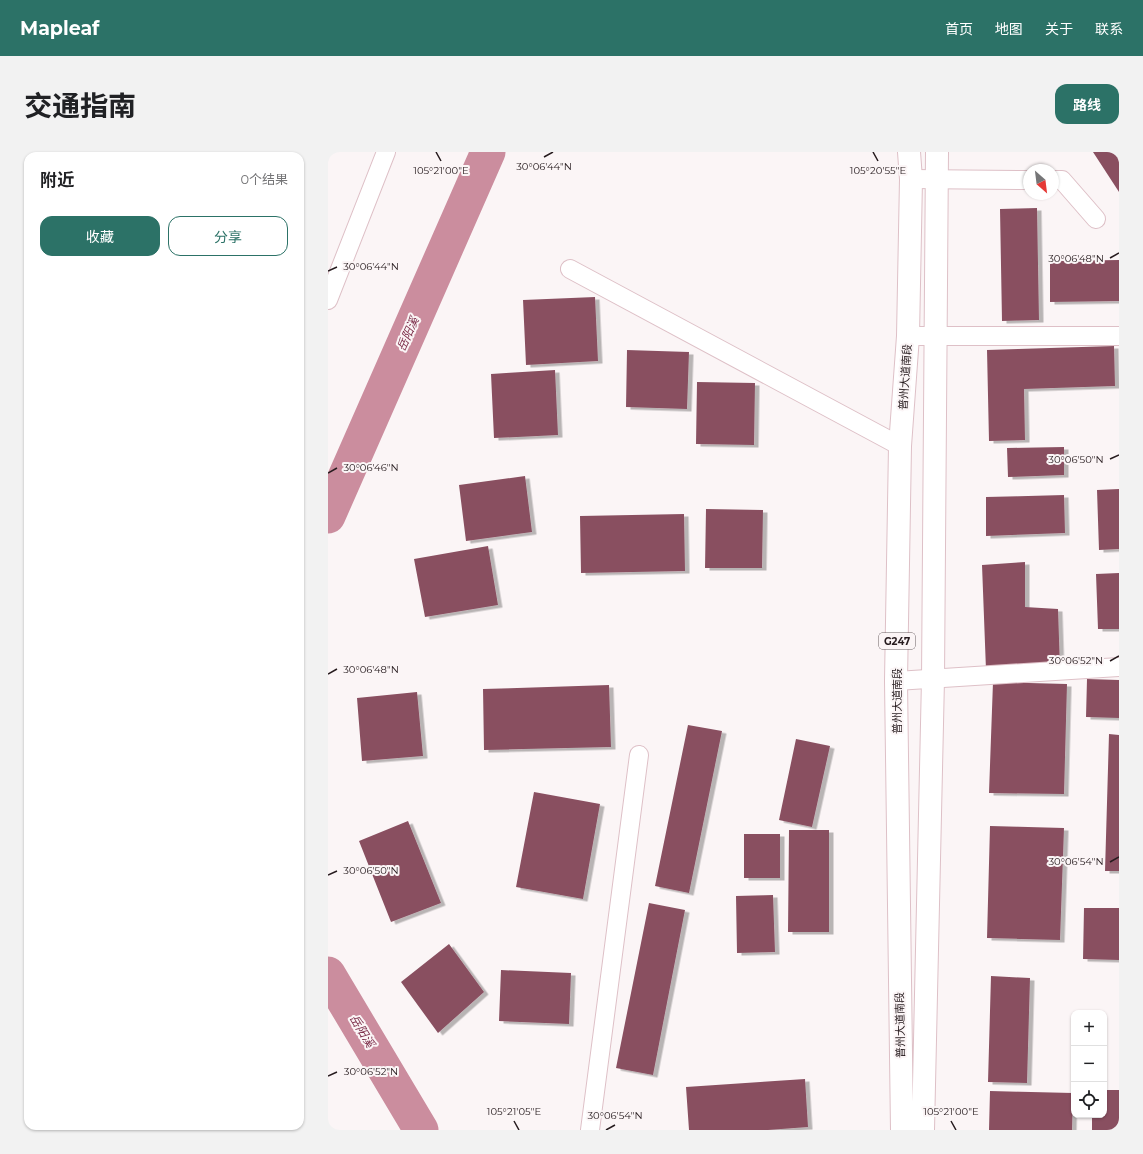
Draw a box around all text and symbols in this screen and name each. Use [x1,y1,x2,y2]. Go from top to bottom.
text: Mapleaf [20,17,99,40]
text: 首页 [945,20,973,38]
text: 地图 [995,20,1023,38]
text: 关于 [1045,20,1073,38]
text: 联系 [1095,20,1123,38]
button: 路线 [1055,84,1119,124]
text: 交通指南 [24,89,136,123]
text: 30°06'44"N [516,160,572,173]
text: 105°21'00"E [413,164,469,177]
text: 105°20'55"E [850,164,906,177]
north arrow [1023,164,1059,200]
text: 附近 [40,170,74,190]
text: 0个结果 [240,171,288,187]
button: 收藏 [40,216,160,256]
button: 分享 [168,216,288,256]
text: 30°06'48"N [1048,252,1104,265]
text: 30°06'44"N [343,260,399,273]
water label: 岳阳溪 [393,312,423,353]
street label: 普州大道南段 [896,344,914,410]
text: 30°06'50"N [1048,453,1104,466]
text: 30°06'46"N [343,461,399,474]
road number: G247 [879,633,915,649]
text: 30°06'52"N [1049,654,1103,667]
text: 30°06'48"N [343,663,399,676]
street label: 普州大道南段 [890,668,904,734]
text: 30°06'54"N [1048,855,1104,868]
text: 30°06'50"N [343,864,399,877]
street label: 普州大道南段 [892,992,908,1058]
map controls [1071,1010,1107,1118]
button: + [1071,1010,1107,1046]
water label: 岳阳溪 [347,1011,379,1052]
button: − [1071,1046,1107,1082]
text: 30°06'52"N [344,1065,398,1078]
button: locate [1071,1082,1107,1118]
text: 105°21'05"E [487,1105,541,1118]
text: 105°21'00"E [923,1105,979,1118]
text: 30°06'54"N [587,1109,643,1122]

